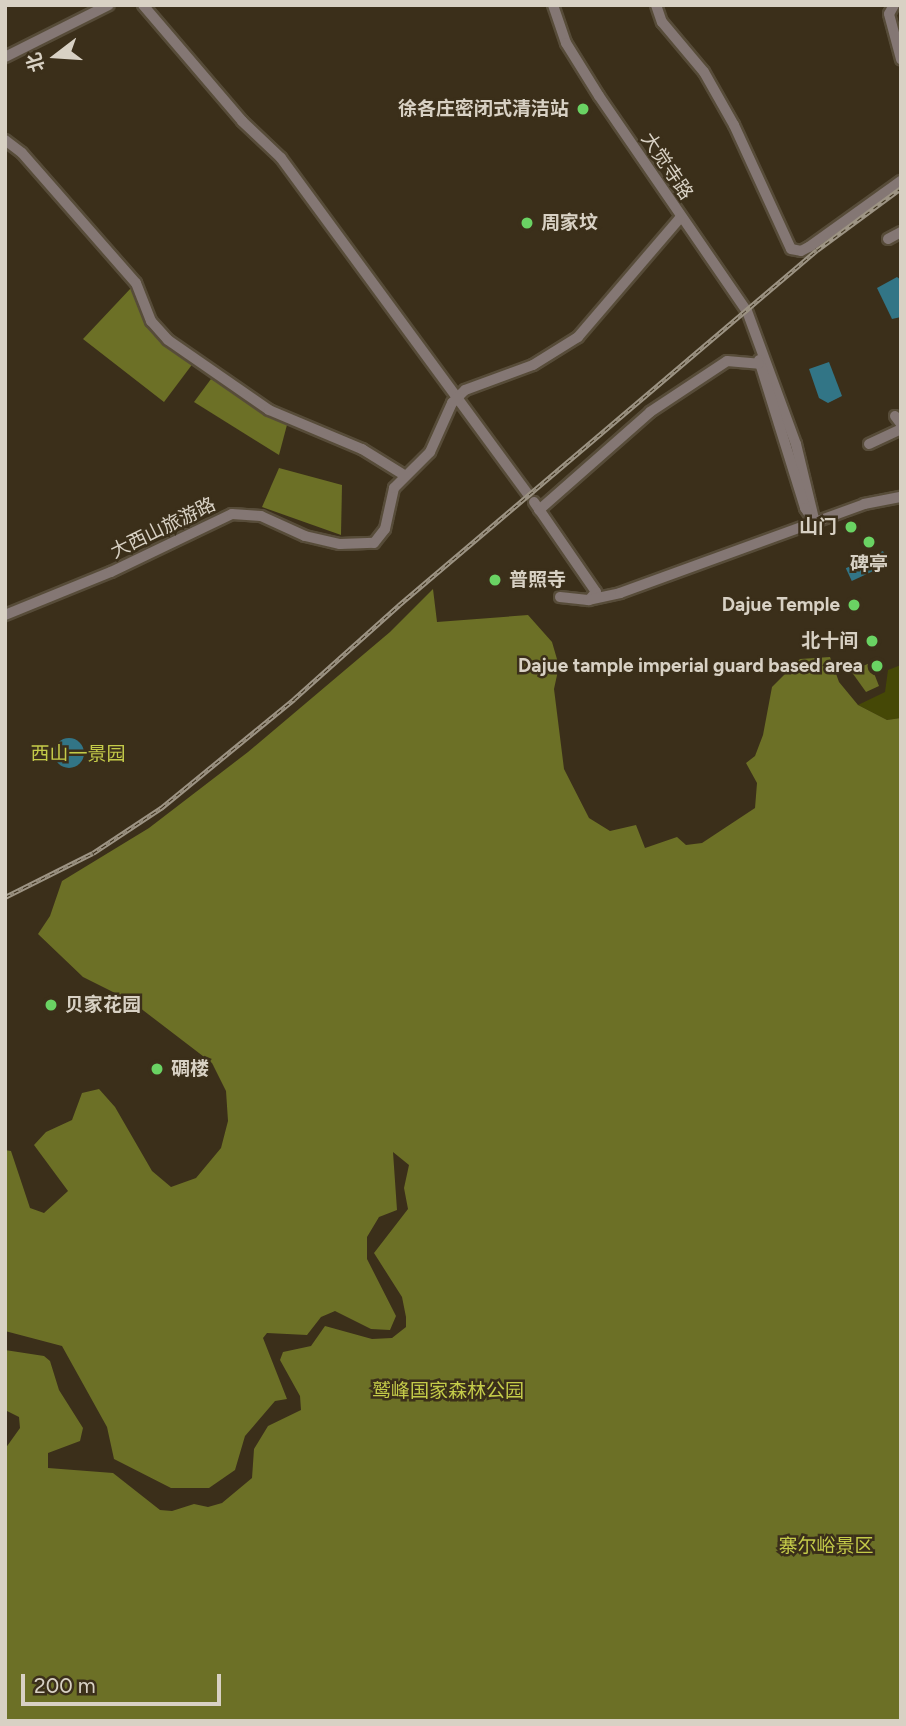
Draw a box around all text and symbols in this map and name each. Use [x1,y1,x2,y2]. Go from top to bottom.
north arrow [21,21,91,91]
text: 北 [22,50,49,75]
place label: 徐各庄密闭式清洁站 [398,98,569,120]
marker: 徐各庄密闭式清洁站 [575,101,591,117]
street label: 大觉寺路 [636,128,698,204]
place label: 周家坟 [541,212,598,234]
marker: 周家坟 [519,215,535,231]
street label: 大西山旅游路 [107,493,219,563]
place label: 山门 [799,516,837,538]
marker: 山门 [843,519,859,535]
marker: 碑亭 [861,534,877,550]
place label: 碑亭 [850,553,888,575]
place label: 普照寺 [509,569,566,591]
marker: 普照寺 [487,572,503,588]
place label: Dajue Temple [722,594,840,616]
marker: Dajue Temple [846,597,862,613]
place label: 北十间 [801,630,858,652]
marker: 北十间 [864,633,880,649]
place label: Dajue tample imperial guard based area [518,655,863,677]
marker: Dajue tample imperial guard based area [869,658,885,674]
park label: 西山一景园 [31,743,125,765]
place label: 贝家花园 [65,994,141,1016]
marker: 贝家花园 [43,997,59,1013]
place label: 碉楼 [171,1058,209,1080]
marker: 碉楼 [149,1061,165,1077]
park label: 鹫峰国家森林公园 [372,1380,524,1402]
park label: 寨尔峪景区 [779,1535,873,1557]
scale bar [24,1660,224,1704]
text: 200 m [34,1673,96,1698]

